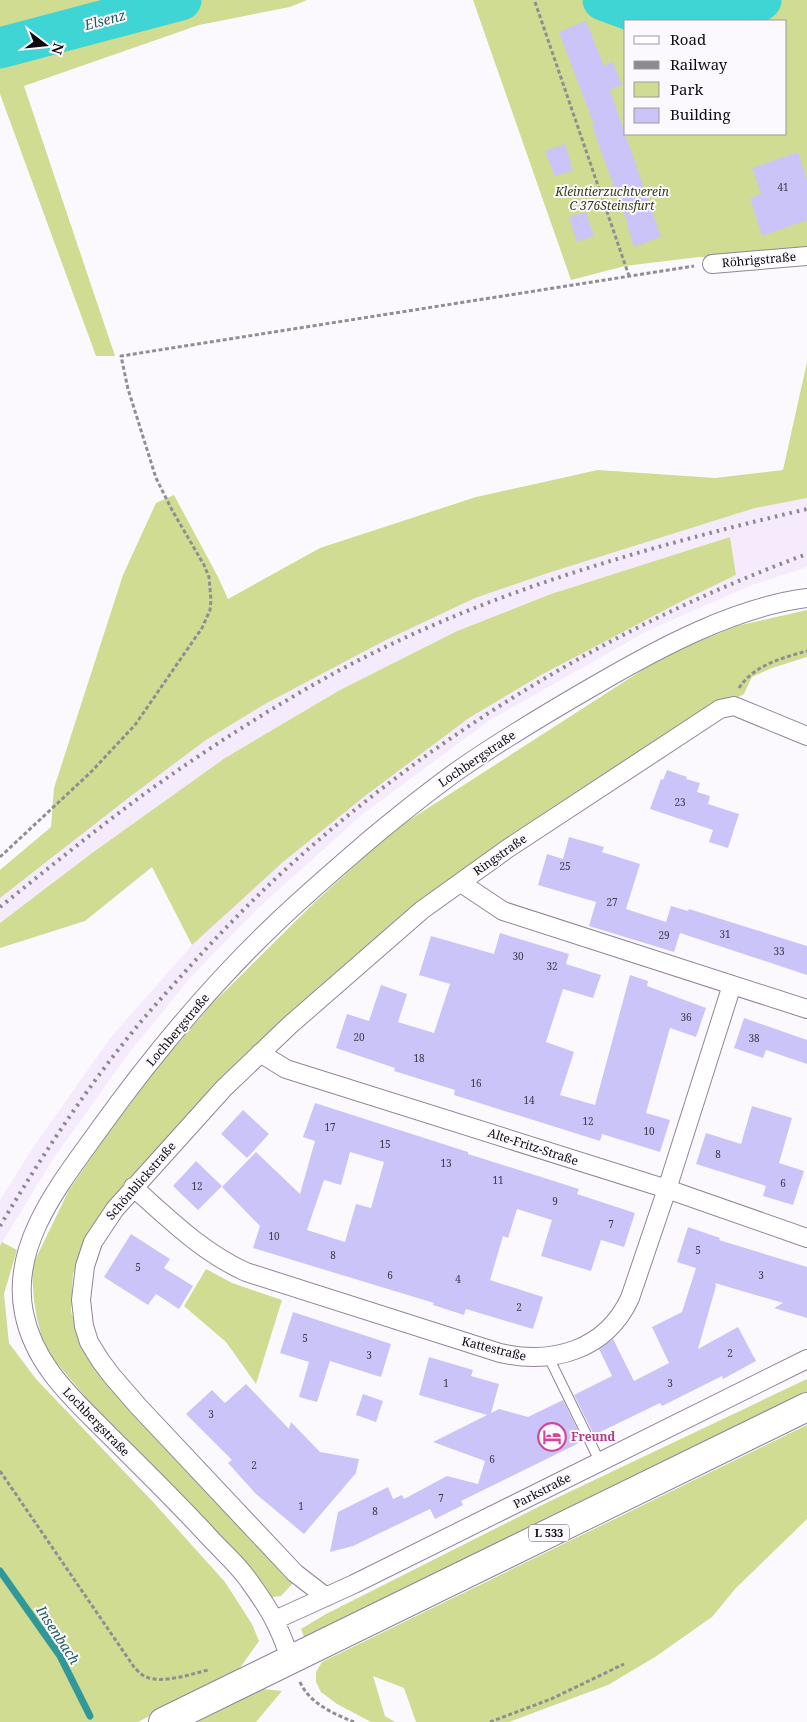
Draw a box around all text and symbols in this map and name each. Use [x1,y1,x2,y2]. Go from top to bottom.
water label: Elsenz [81,5,128,34]
north arrow [20,20,70,70]
legend [624,20,787,135]
text: Road [670,29,706,49]
text: N [47,41,69,57]
text: Railway [670,54,728,74]
text: Park [670,79,704,99]
text: Building [670,104,731,124]
house number: 41 [777,180,789,194]
park label: Kleintierzuchtverein C 376Steinsfurt [554,183,669,214]
street label: Röhrigstraße [721,248,797,271]
street label: Lochbergstraße [435,726,519,791]
house number: 23 [674,795,686,809]
street label: Ringstraße [469,830,530,879]
house number: 25 [559,859,571,873]
house number: 27 [606,895,618,909]
house number: 31 [719,927,731,941]
house number: 29 [658,928,670,942]
house number: 33 [773,944,785,958]
house number: 30 [512,949,524,963]
house number: 32 [546,959,558,973]
street label: Lochbergstraße [142,990,213,1070]
house number: 36 [680,1010,692,1024]
house number: 20 [353,1030,365,1044]
house number: 38 [748,1031,760,1045]
house number: 18 [413,1051,425,1065]
house number: 16 [470,1076,482,1090]
house number: 14 [523,1093,535,1107]
house number: 12 [582,1114,594,1128]
house number: 17 [324,1120,336,1134]
street label: Alte-Fritz-Straße [486,1124,581,1169]
house number: 10 [643,1124,655,1138]
house number: 15 [379,1137,391,1151]
street label: Schönblickstraße [102,1138,179,1223]
house number: 8 [715,1147,721,1161]
house number: 13 [440,1156,452,1170]
house number: 11 [492,1173,504,1187]
house number: 6 [780,1176,786,1190]
house number: 12 [191,1179,203,1193]
house number: 9 [552,1194,558,1208]
house number: 7 [608,1217,614,1231]
house number: 10 [268,1229,280,1243]
house number: 5 [695,1243,701,1257]
house number: 8 [330,1248,336,1262]
house number: 5 [135,1260,141,1274]
house number: 6 [387,1268,393,1282]
house number: 3 [758,1268,764,1282]
house number: 4 [455,1272,461,1286]
house number: 2 [516,1300,522,1314]
house number: 5 [302,1331,308,1345]
street label: Kattestraße [460,1332,528,1365]
house number: 2 [727,1346,733,1360]
house number: 3 [366,1348,372,1362]
house number: 1 [443,1376,449,1390]
house number: 3 [667,1376,673,1390]
street label: Lochbergstraße [59,1383,134,1460]
house number: 3 [208,1407,214,1421]
hotel icon: Freund [537,1422,567,1452]
place label: Freund [571,1428,616,1445]
house number: 6 [489,1452,495,1466]
house number: 2 [251,1458,257,1472]
street label: Parkstraße [510,1469,574,1512]
house number: 7 [438,1491,444,1505]
house number: 1 [298,1499,304,1513]
house number: 8 [372,1504,378,1518]
road number: L 533 [529,1525,569,1542]
water label: Insenbach [32,1601,85,1668]

